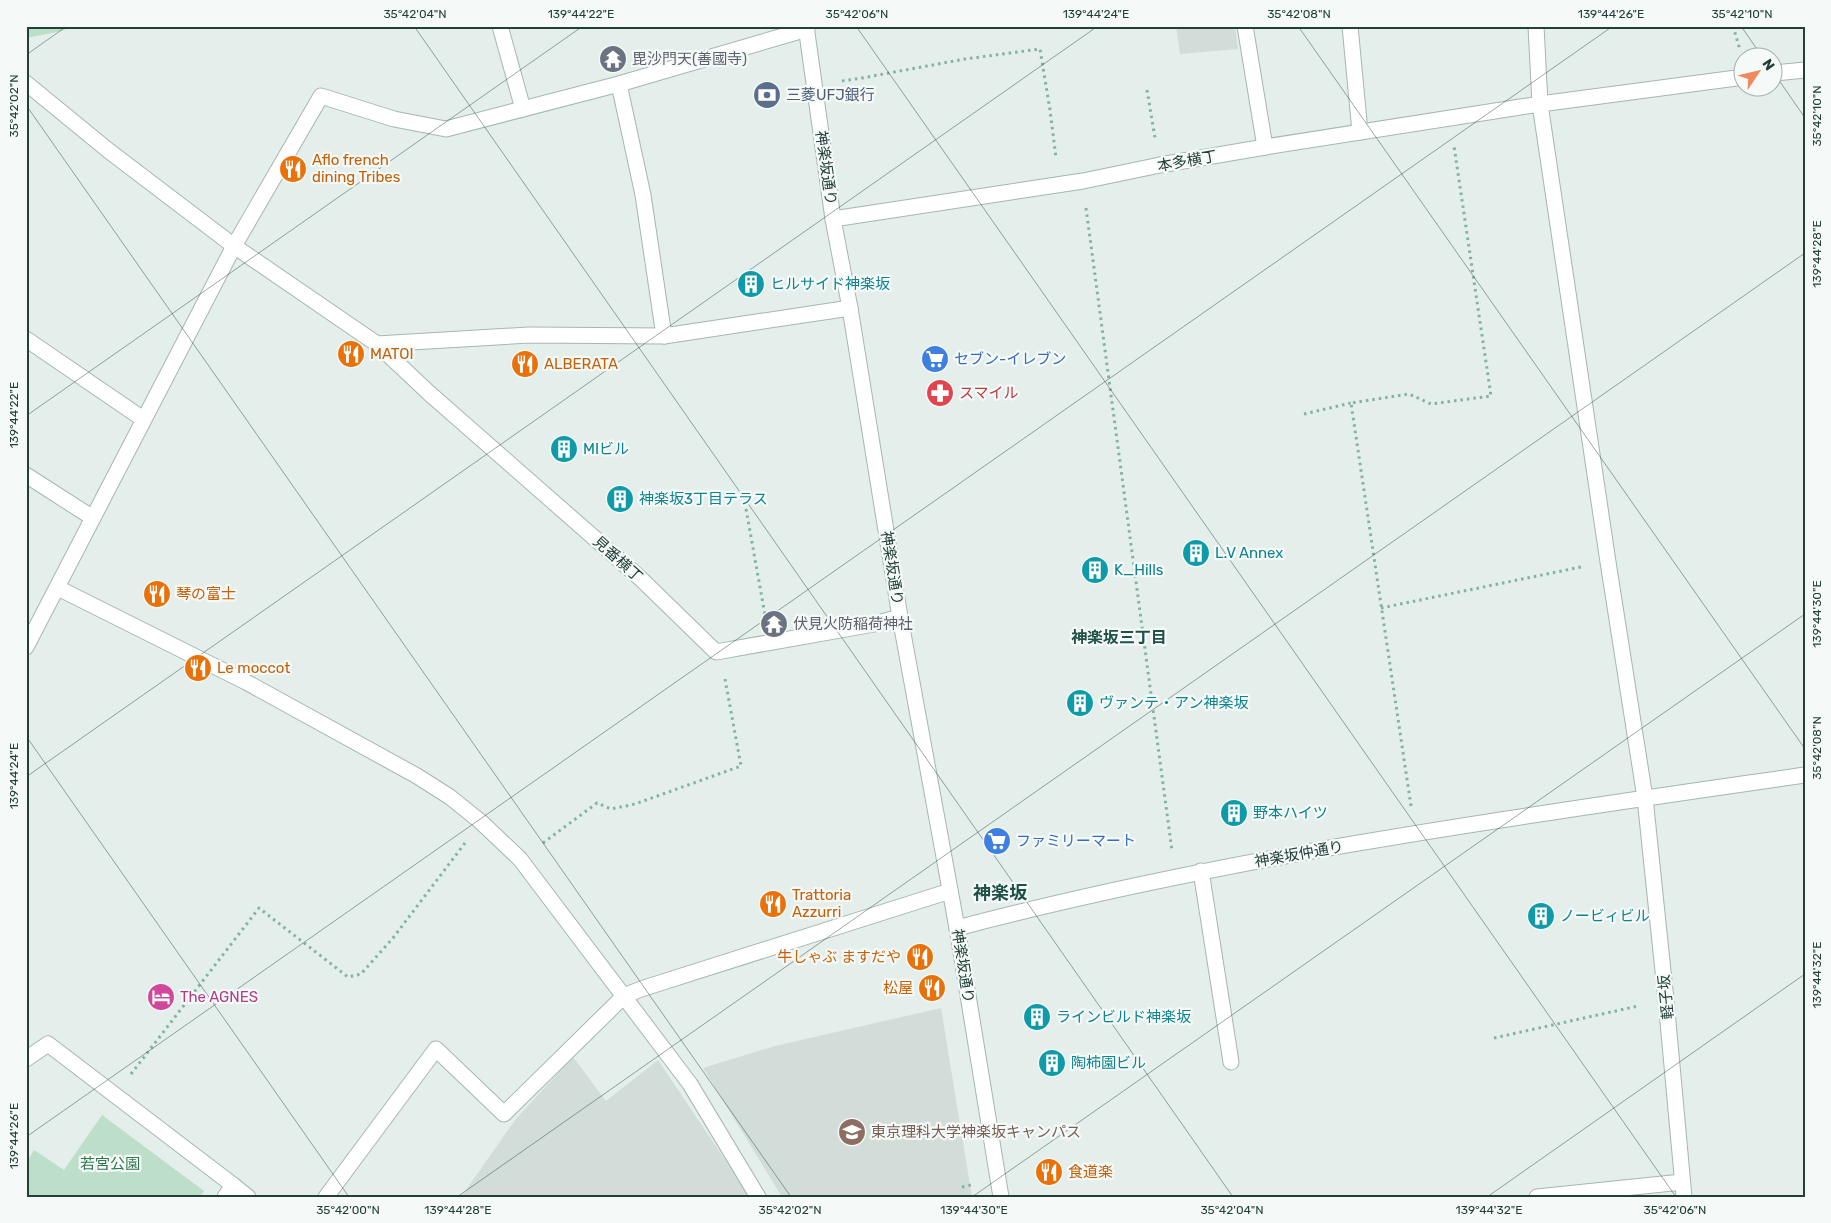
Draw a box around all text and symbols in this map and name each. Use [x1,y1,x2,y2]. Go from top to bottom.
text: 35°42'04"N [383,7,447,21]
text: 139°44'22"E [548,7,614,21]
text: 35°42'06"N [826,7,888,21]
text: 139°44'24"E [1063,7,1129,21]
text: 35°42'08"N [1267,7,1331,21]
text: 139°44'26"E [1578,7,1644,21]
text: 35°42'10"N [1711,7,1773,21]
temple icon: 毘沙門天(善國寺) [598,44,628,74]
north arrow [1734,48,1784,98]
place label: 毘沙門天(善國寺) [632,50,747,68]
text: N [1758,56,1778,74]
text: 35°42'02"N [7,74,21,138]
bank icon: 三菱UFJ銀行 [752,80,782,110]
text: 35°42'10"N [1810,85,1824,147]
place label: 三菱UFJ銀行 [786,86,875,104]
street label: 神楽坂通り [812,130,840,206]
street label: 本多横丁 [1156,147,1218,175]
place label: Aflo french dining Tribes [312,151,401,186]
restaurant icon: Aflo french dining Tribes [278,154,308,184]
text: 139°44'28"E [1810,220,1824,288]
building icon: ヒルサイド神楽坂 [736,269,766,299]
place label: ヒルサイド神楽坂 [770,275,890,293]
restaurant icon: MATOI [336,339,366,369]
supermarket icon: セブン-イレブン [920,344,950,374]
place label: MATOI [370,345,414,363]
restaurant icon: ALBERATA [510,349,540,379]
place label: セブン-イレブン [954,350,1066,368]
place label: ALBERATA [544,355,618,373]
pharmacy icon: スマイル [925,378,955,408]
text: 139°44'22"E [7,382,21,448]
place label: スマイル [959,384,1019,402]
building icon: MIビル [549,434,579,464]
place label: MIビル [583,440,629,458]
building icon: 神楽坂3丁目テラス [605,484,635,514]
place label: 神楽坂3丁目テラス [639,490,768,508]
street label: 神楽坂通り [877,530,907,606]
street label: 見番横丁 [590,532,646,586]
building icon: L.V Annex [1181,538,1211,568]
place label: L.V Annex [1215,544,1283,562]
building icon: K_Hills [1080,555,1110,585]
place label: K_Hills [1114,561,1164,579]
restaurant icon: 琴の富士 [142,579,172,609]
text: 139°44'30"E [1810,580,1824,648]
place label: 琴の富士 [176,585,236,603]
temple icon: 伏見火防稲荷神社 [759,609,789,639]
place label: 伏見火防稲荷神社 [793,615,913,633]
district label: 神楽坂三丁目 [1071,628,1167,647]
restaurant icon: Le moccot [183,653,213,683]
place label: Le moccot [217,659,290,677]
building icon: ヴァンテ・アン神楽坂 [1065,688,1095,718]
place label: ヴァンテ・アン神楽坂 [1099,694,1248,712]
text: 35°42'08"N [1810,716,1824,780]
text: 139°44'24"E [7,743,21,809]
building icon: 野本ハイツ [1219,798,1249,828]
place label: 野本ハイツ [1253,804,1328,822]
supermarket icon: ファミリーマート [982,826,1012,856]
place label: ファミリーマート [1016,832,1136,850]
street label: 神楽坂仲通り [1253,837,1345,871]
district label: 神楽坂 [973,882,1028,904]
place label: Trattoria Azzurri [792,886,851,921]
restaurant icon: Trattoria Azzurri [758,889,788,919]
building icon: ノービィビル [1526,901,1556,931]
place label: ノービィビル [1560,907,1650,925]
street label: 神楽坂通り [948,928,978,1004]
restaurant icon: 牛しゃぶ ますだや [905,942,935,972]
text: 139°44'32"E [1810,942,1824,1008]
place label: 牛しゃぶ ますだや [777,948,901,966]
restaurant icon: 松屋 [917,973,947,1003]
street label: 軽子坂 [1655,974,1677,1020]
place label: 松屋 [883,979,913,997]
hotel icon: The AGNES [146,982,176,1012]
place label: The AGNES [180,988,258,1006]
building icon: ラインビルド神楽坂 [1022,1002,1052,1032]
place label: ラインビルド神楽坂 [1056,1008,1191,1026]
building icon: 陶柿園ビル [1037,1048,1067,1078]
place label: 陶柿園ビル [1071,1054,1146,1072]
text: 139°44'26"E [7,1103,21,1169]
school or university icon: 東京理科大学神楽坂キャンパス [837,1117,867,1147]
place label: 東京理科大学神楽坂キャンパス [871,1123,1081,1141]
park label: 若宮公園 [80,1155,140,1173]
restaurant icon: 食道楽 [1034,1157,1064,1187]
place label: 食道楽 [1068,1163,1113,1181]
text: 35°42'00"N [316,1203,380,1217]
text: 139°44'28"E [424,1203,492,1217]
text: 35°42'02"N [758,1203,822,1217]
text: 139°44'30"E [940,1203,1008,1217]
text: 35°42'04"N [1200,1203,1264,1217]
text: 139°44'32"E [1456,1203,1522,1217]
text: 35°42'06"N [1644,1203,1706,1217]

